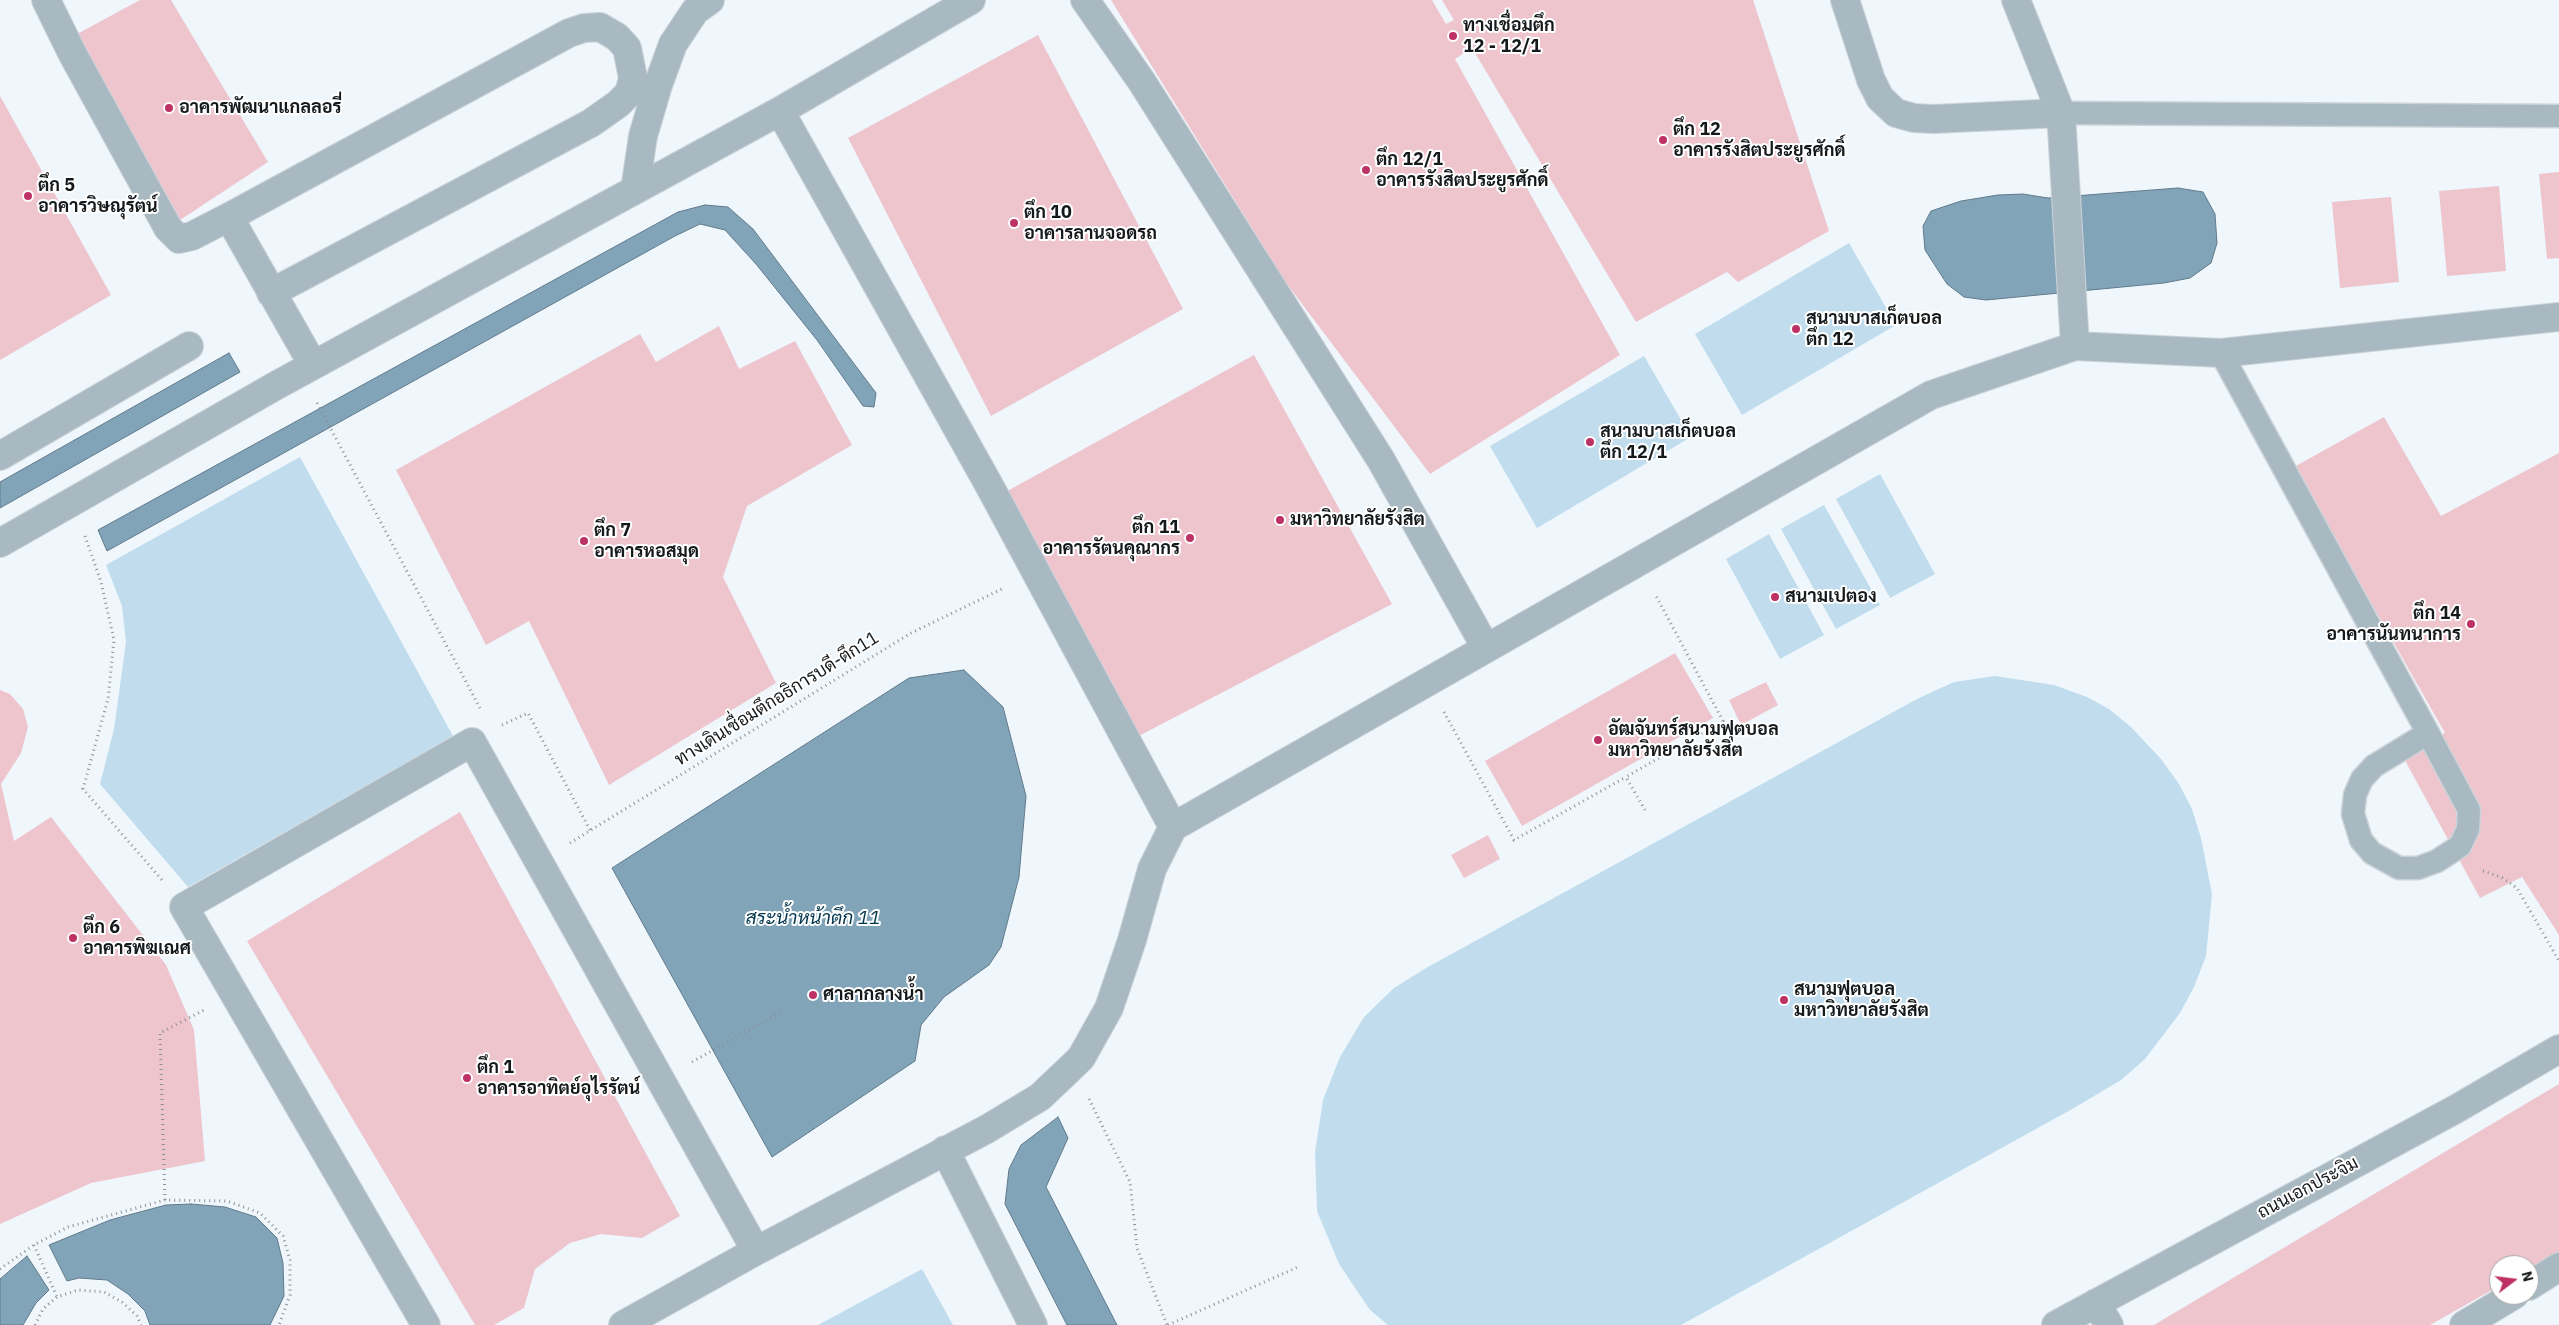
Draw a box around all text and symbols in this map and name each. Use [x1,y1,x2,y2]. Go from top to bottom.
place label: ทางเชื่อมตึก 12 - 12/1 [1463,15,1555,58]
marker: ทางเชื่อมตึก 12 - 12/1 [1447,30,1459,42]
place label: อาคารพัฒนาแกลลอรี่ [179,97,342,119]
marker: อาคารพัฒนาแกลลอรี่ [163,102,175,114]
place label: ตึก 12 อาคารรังสิตประยูรศักดิ์ [1673,119,1846,162]
marker: ตึก 12 อาคารรังสิตประยูรศักดิ์ [1657,134,1669,146]
place label: ตึก 12/1 อาคารรังสิตประยูรศักดิ์ [1376,149,1549,192]
marker: ตึก 12/1 อาคารรังสิตประยูรศักดิ์ [1360,164,1372,176]
place label: ตึก 5 อาคารวิษณุรัตน์ [38,175,158,218]
marker: ตึก 5 อาคารวิษณุรัตน์ [22,190,34,202]
place label: ตึก 10 อาคารลานจอดรถ [1024,202,1157,244]
marker: ตึก 10 อาคารลานจอดรถ [1008,217,1020,229]
place label: สนามบาสเก็ตบอล ตึก 12 [1806,308,1942,350]
marker: สนามบาสเก็ตบอล ตึก 12 [1790,323,1802,335]
place label: สนามบาสเก็ตบอล ตึก 12/1 [1600,421,1736,464]
marker: สนามบาสเก็ตบอล ตึก 12/1 [1584,436,1596,448]
place label: มหาวิทยาลัยรังสิต [1290,509,1425,531]
marker: มหาวิทยาลัยรังสิต [1274,514,1286,526]
place label: ตึก 11 อาคารรัตนคุณากร [1043,517,1180,560]
place label: ตึก 7 อาคารหอสมุด [594,520,699,562]
marker: ตึก 11 อาคารรัตนคุณากร [1184,532,1196,544]
marker: ตึก 7 อาคารหอสมุด [578,535,590,547]
place label: สนามเปตอง [1785,586,1877,608]
marker: สนามเปตอง [1769,591,1781,603]
place label: ตึก 14 อาคารนันทนาการ [2326,603,2461,646]
marker: ตึก 14 อาคารนันทนาการ [2465,618,2477,630]
street label: ทางเดินเชื่อมตึกอธิการบดี-ตึก11 [671,627,883,771]
place label: อัฒจันทร์สนามฟุตบอล มหาวิทยาลัยรังสิต [1608,719,1779,762]
marker: อัฒจันทร์สนามฟุตบอล มหาวิทยาลัยรังสิต [1592,734,1604,746]
water label: สระน้ำหน้าตึก 11 [746,908,880,930]
place label: ตึก 6 อาคารพิฆเณศ [83,917,191,960]
marker: ตึก 6 อาคารพิฆเณศ [67,932,79,944]
place label: สนามฟุตบอล มหาวิทยาลัยรังสิต [1794,979,1929,1022]
place label: ศาลากลางน้ำ [823,984,924,1006]
marker: ศาลากลางน้ำ [807,989,819,1001]
marker: สนามฟุตบอล มหาวิทยาลัยรังสิต [1778,994,1790,1006]
place label: ตึก 1 อาคารอาทิตย์อุไรรัตน์ [477,1057,640,1100]
marker: ตึก 1 อาคารอาทิตย์อุไรรัตน์ [461,1072,473,1084]
street label: ถนนเอกประจิม [2254,1152,2362,1224]
north arrow [2489,1255,2539,1305]
text: N [2518,1269,2538,1284]

